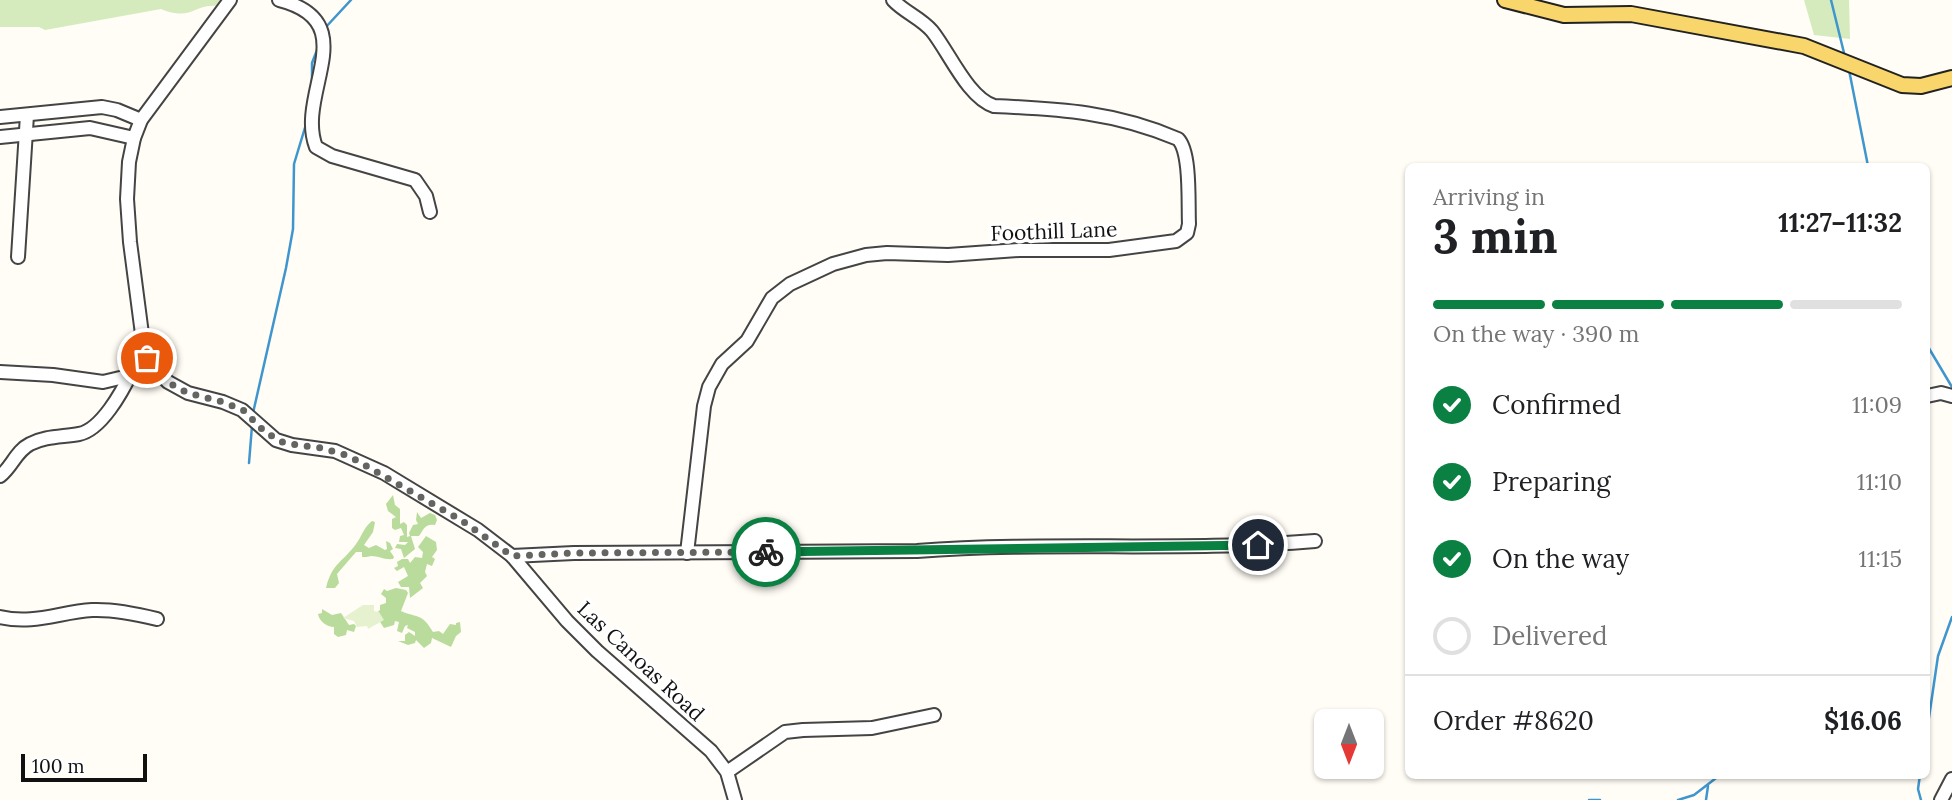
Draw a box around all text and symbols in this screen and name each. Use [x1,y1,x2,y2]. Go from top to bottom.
text: Arriving in [1433,182,1545,211]
text: 11:27–11:32 [1778,206,1902,239]
text: 3 min [1433,207,1558,266]
street label: Foothill Lane [990,215,1118,247]
text: On the way · 390 m [1433,319,1639,348]
pin [117,328,177,388]
icon: bag [128,339,166,377]
icon: check [1433,386,1471,424]
text: Confirmed [1492,388,1621,421]
text: 11:09 [1852,390,1902,419]
icon: check [1433,463,1471,501]
text: Preparing [1492,465,1611,498]
text: 11:10 [1857,467,1902,496]
pin [1228,515,1288,575]
courier [731,517,801,587]
icon: home [1239,526,1277,564]
icon: bike [747,533,785,571]
icon: check [1433,540,1471,578]
text: On the way [1492,542,1629,575]
text: 11:15 [1859,544,1902,573]
street label: Las Canoas Road [572,595,710,727]
text: Delivered [1492,619,1608,652]
text: Order #8620 [1433,704,1594,737]
text: $16.06 [1824,704,1902,737]
north arrow [1314,709,1384,779]
map controls [1314,709,1384,779]
scale bar [21,751,147,783]
text: 100 m [32,754,85,778]

